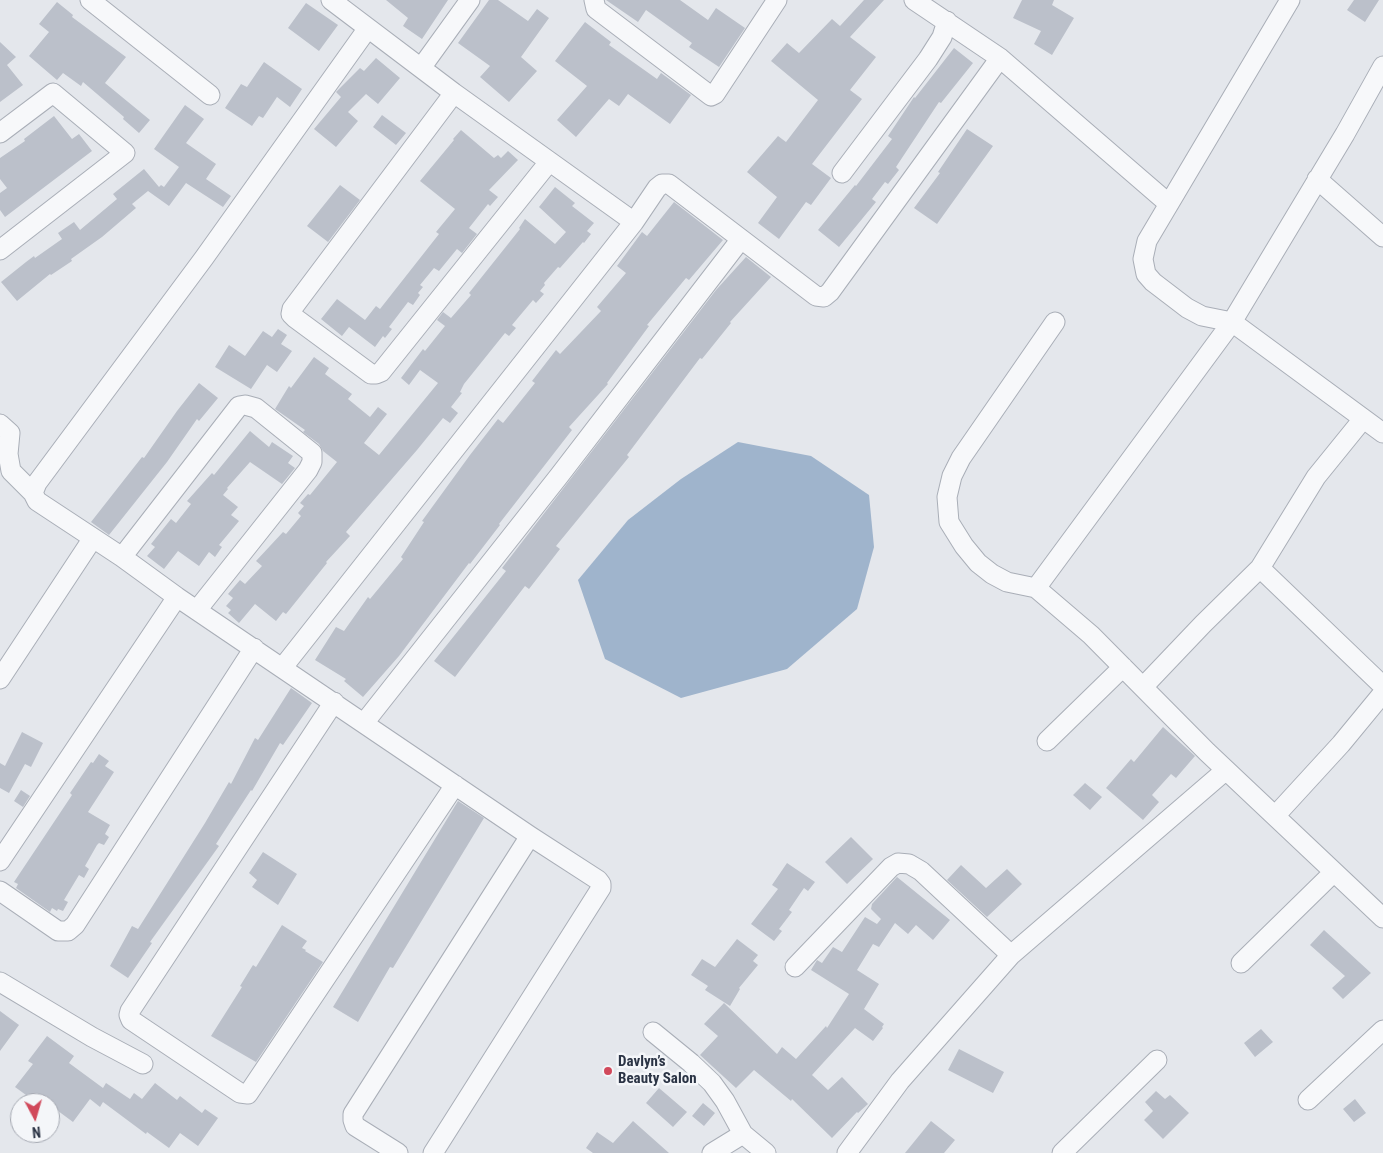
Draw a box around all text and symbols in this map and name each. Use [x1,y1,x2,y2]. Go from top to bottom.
place label: Davlyn’s Beauty Salon [618,1053,697,1088]
marker: Davlyn’s Beauty Salon [602,1065,614,1077]
north arrow [10,1093,60,1143]
text: N [31,1124,42,1140]

